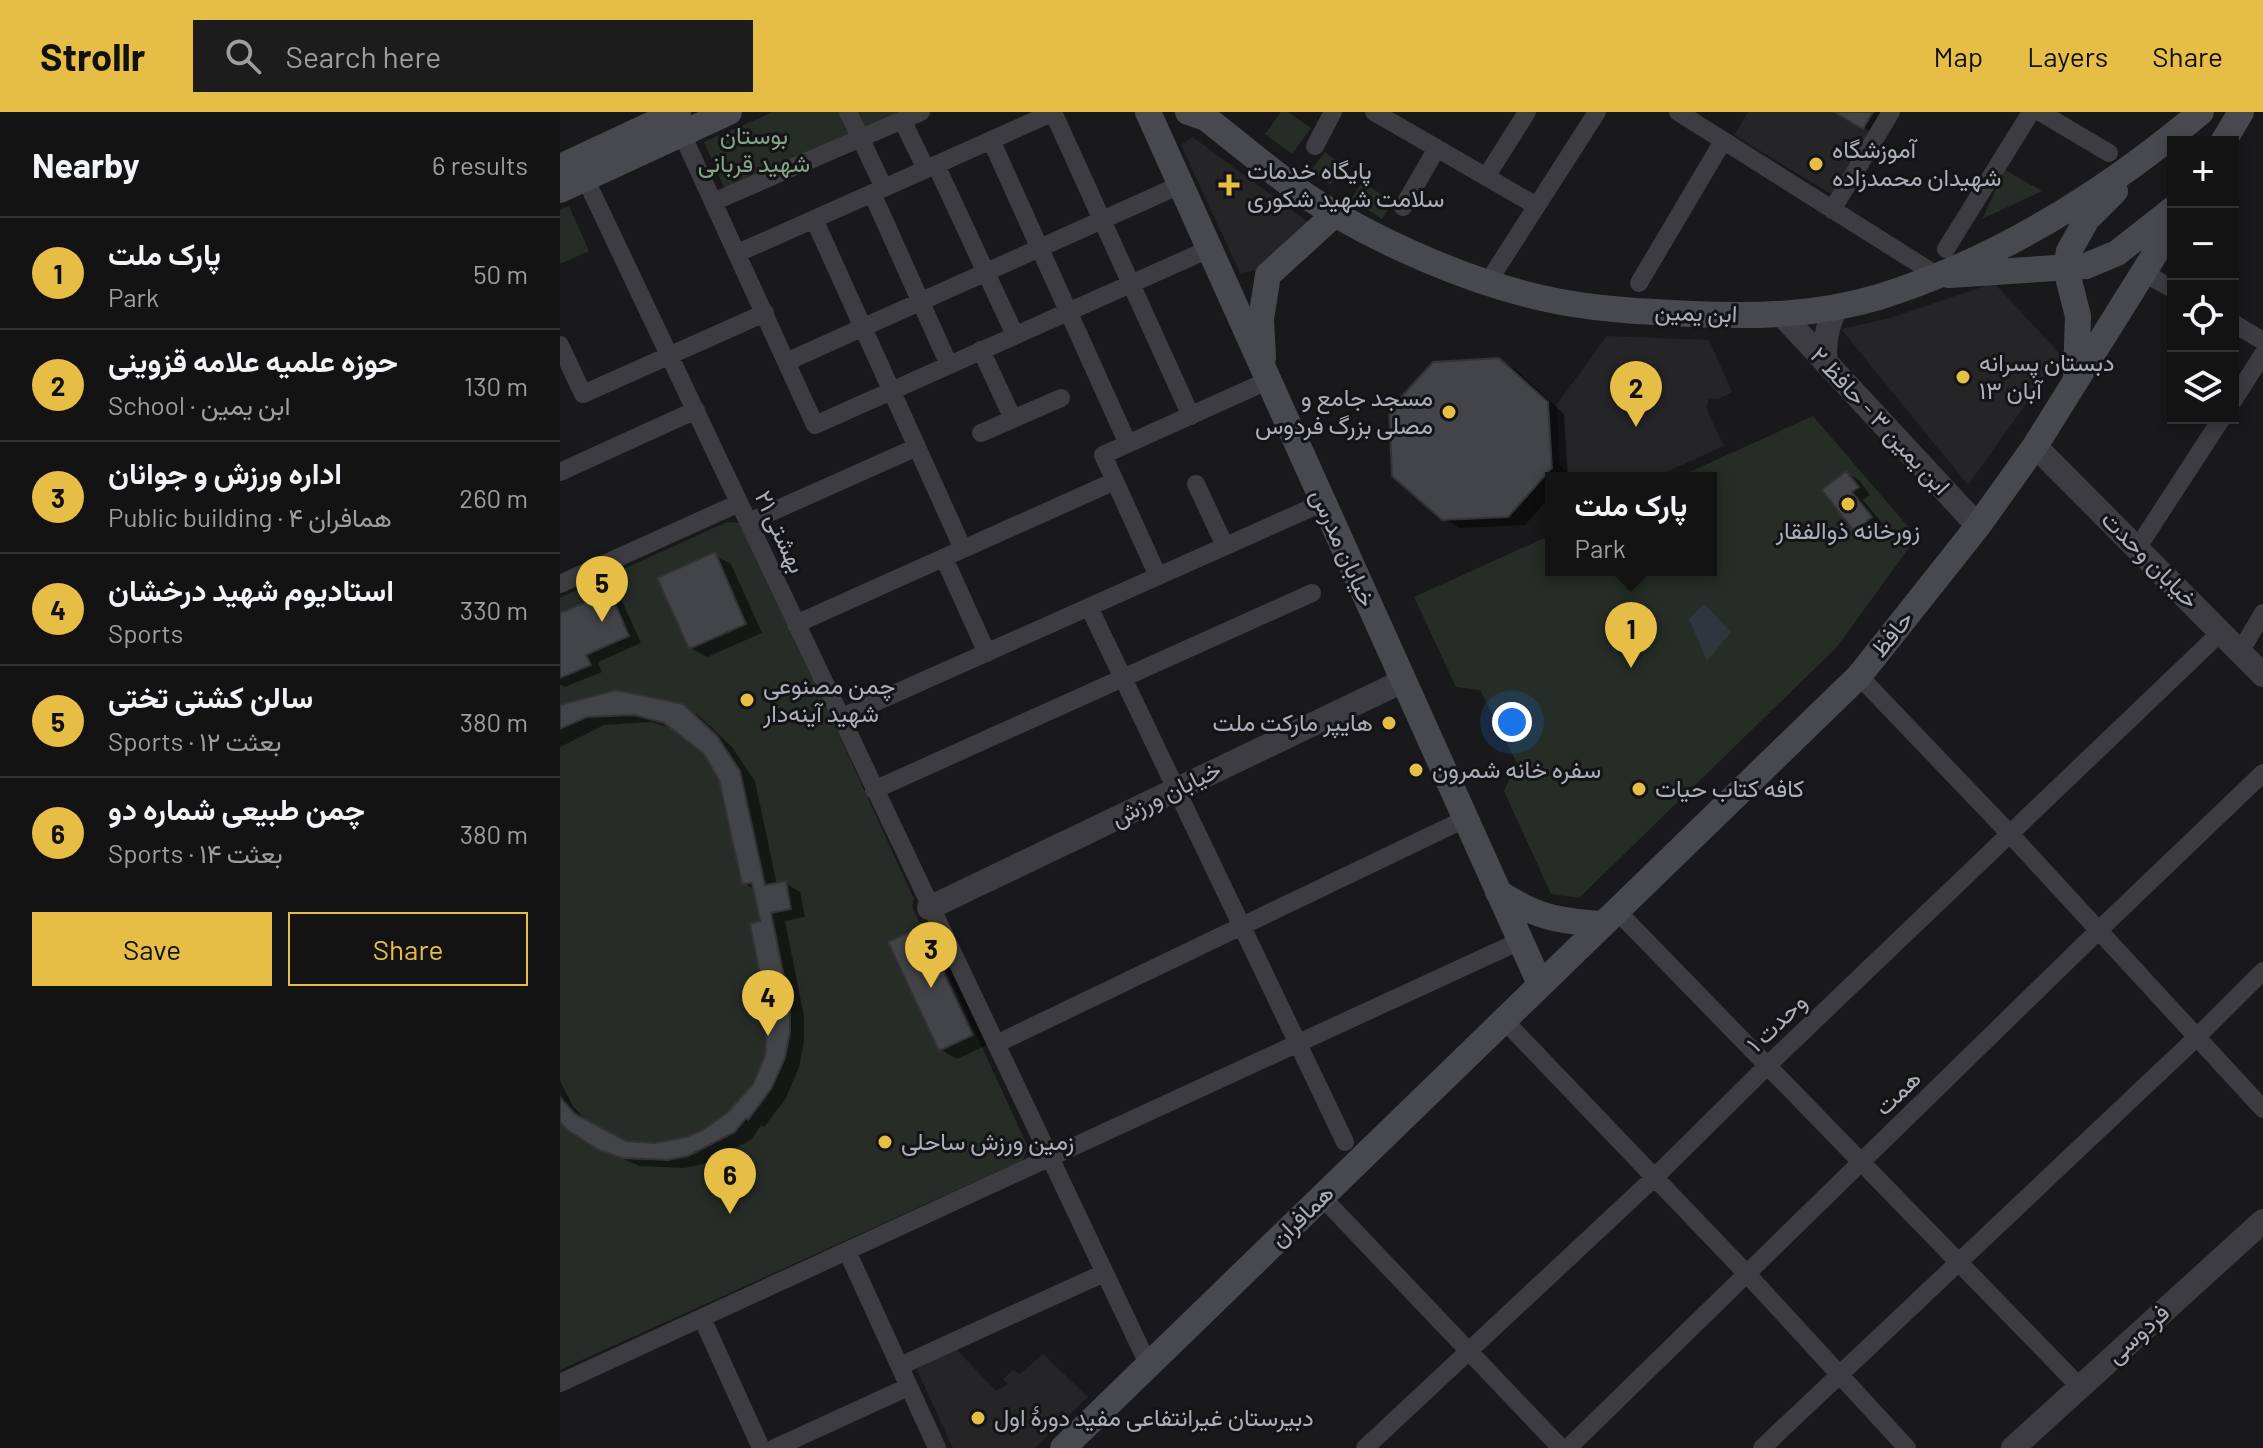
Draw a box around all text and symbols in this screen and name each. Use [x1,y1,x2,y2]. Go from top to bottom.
search box [193,20,753,92]
text: Strollr [40,33,145,79]
icon: search [221,34,265,78]
text: Search here [285,38,441,74]
text: Map [1933,39,1983,73]
text: Layers [2027,39,2108,73]
text: Share [2152,39,2223,73]
park label: بوستان شهید قربانی [698,120,810,179]
place label: آموزشگاه شهیدان محمدزاده [1832,134,2001,193]
map controls [2167,136,2239,424]
button: + [2167,136,2239,208]
text: Nearby [32,144,140,185]
text: 6 results [432,149,528,180]
place label: پایگاه خدمات سلامت شهید شکوری [1247,155,1444,214]
marker: آموزشگاه شهیدان محمدزاده [1807,155,1825,173]
marker: پایگاه خدمات سلامت شهید شکوری [1218,174,1240,196]
button: − [2167,208,2239,280]
text: پارک ملت [108,235,221,271]
text: 1 [53,258,63,289]
text: 50 m [473,258,528,289]
button: locate [2167,280,2239,352]
text: Park [108,281,159,312]
street label: ابن یمین [1654,296,1738,328]
street label: ابن یمین ۳ - حافظ ۲ [1804,340,1957,501]
text: حوزه علمیه علامه قزوینی [108,342,398,378]
place label: دبستان پسرانه ۱۳ آبان [1979,347,2115,405]
button: layers [2167,352,2239,424]
pin: 2 [1610,361,1662,427]
marker: دبستان پسرانه ۱۳ آبان [1954,368,1972,386]
text: 2 [51,370,65,401]
text: 130 m [464,370,528,401]
place label: مسجد جامع و مصلی بزرگ فردوس [1255,382,1433,441]
text: School · ابن یمین [108,389,290,420]
marker: مسجد جامع و مصلی بزرگ فردوس [1440,403,1458,421]
text: اداره ورزش و جوانان [108,454,342,490]
popup [1545,472,1717,576]
text: 3 [51,482,65,513]
text: 260 m [459,482,528,513]
street label: خیابان مدرس [1304,484,1383,612]
street label: بهشتی ۲۱ [748,485,813,578]
text: پارک ملت [1575,486,1687,522]
marker: زورخانه ذوالفقار [1839,495,1857,513]
text: Public building · همافران ۴ [108,501,392,532]
street label: خیابان وحدت [2095,504,2206,615]
place label: زورخانه ذوالفقار [1775,515,1920,546]
text: Park [1575,532,1626,563]
pin: 5 [576,556,628,622]
text: استادیوم شهید درخشان [108,571,394,607]
text: 4 [50,594,66,625]
text: 330 m [460,594,528,625]
pin: 1 [1605,602,1657,668]
street label: حافظ [1863,604,1918,662]
text: Sports [108,617,183,648]
place label: چمن مصنوعی شهید آینه‌دار [762,670,895,729]
text: سالن کشتی تختی [108,678,313,714]
marker: چمن مصنوعی شهید آینه‌دار [738,691,756,709]
your location [1492,702,1532,742]
text: 5 [51,706,65,737]
text: 380 m [460,706,528,737]
place label: هایپر مارکت ملت [1213,707,1373,739]
marker: هایپر مارکت ملت [1380,714,1398,732]
text: Sports · بعثت ۱۲ [108,725,282,756]
street label: خیابان ورزش [1106,754,1226,833]
place label: سفره خانه شمرون [1432,754,1601,785]
marker: سفره خانه شمرون [1407,761,1425,779]
place label: کافه کتاب حیات [1655,773,1804,803]
marker: کافه کتاب حیات [1630,780,1648,798]
text: چمن طبیعی شماره دو [108,790,365,826]
text: 6 [51,818,65,849]
text: 380 m [460,818,528,849]
text: Sports · بعثت ۱۴ [108,837,283,868]
button: Save [32,912,272,986]
button: Share [288,912,528,986]
pin: 3 [905,922,957,988]
pin: 4 [742,970,794,1036]
street label: وحدت ۱ [1740,986,1813,1059]
street label: همت [1868,1063,1926,1121]
place label: زمین ورزش ساحلی [901,1126,1074,1157]
marker: زمین ورزش ساحلی [876,1133,894,1151]
pin: 6 [704,1148,756,1214]
street label: همافران [1263,1178,1340,1254]
street label: فردوسی [2099,1297,2176,1370]
place label: دبیرستان غیرانتفاعی مفید دورهٔ اول [994,1402,1314,1433]
marker: دبیرستان غیرانتفاعی مفید دورهٔ اول [969,1409,987,1427]

